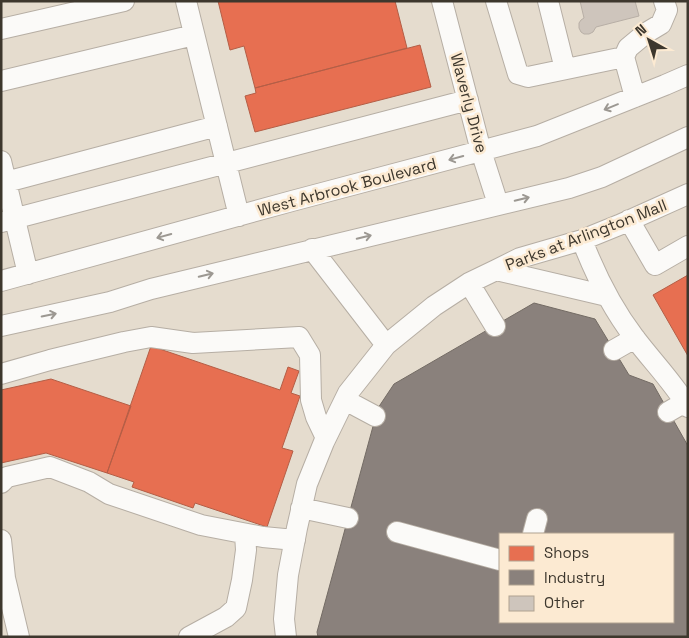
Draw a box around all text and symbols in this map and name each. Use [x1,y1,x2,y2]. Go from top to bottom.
north arrow [624,15,674,65]
text: N [632,20,650,40]
street label: Waverly Drive [446,51,492,155]
one-way arrow [603,103,619,112]
street label: West Arbrook Boulevard [255,153,439,221]
one-way arrow [449,153,465,163]
street label: Parks at Arlington Mall [502,194,670,276]
one-way arrow [514,194,530,203]
one-way arrow [157,232,173,242]
one-way arrow [356,232,372,241]
one-way arrow [198,270,214,280]
one-way arrow [40,310,56,319]
legend [499,533,674,623]
text: Shops [544,543,589,562]
text: Industry [544,568,605,587]
text: Other [544,593,585,612]

